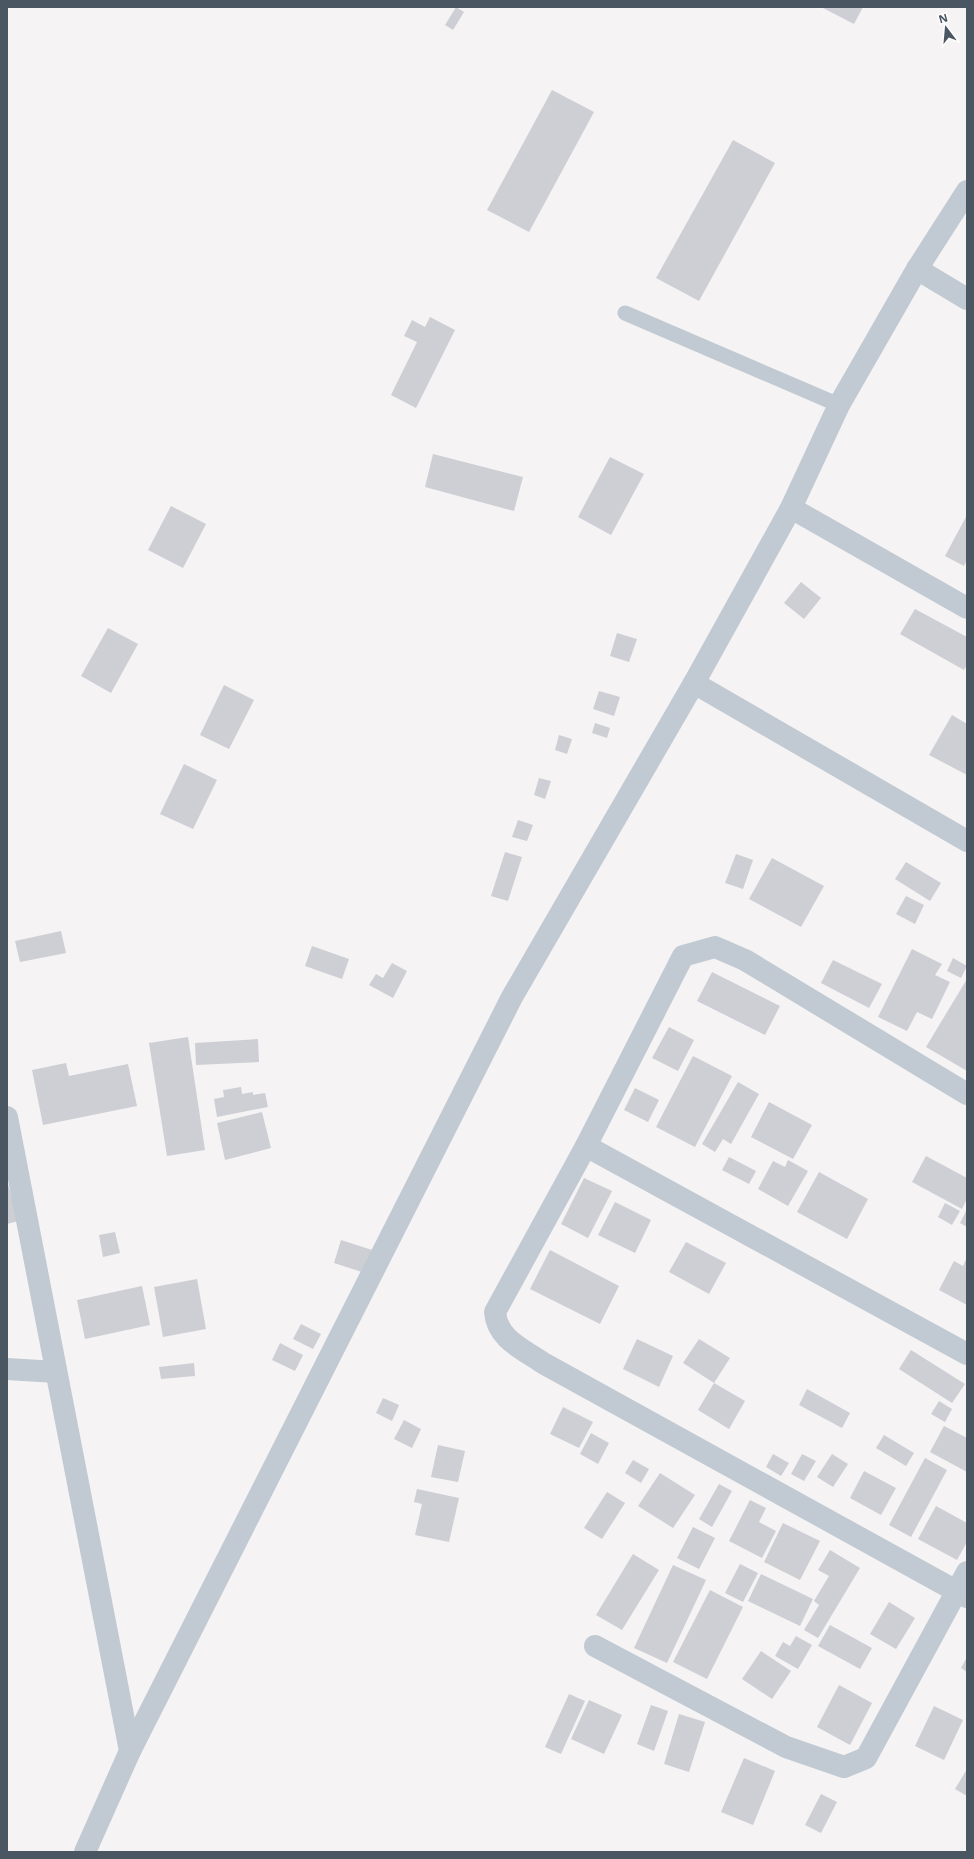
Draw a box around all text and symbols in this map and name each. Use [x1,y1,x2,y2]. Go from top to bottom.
north arrow [926,8,966,48]
text: N [937,9,949,26]

